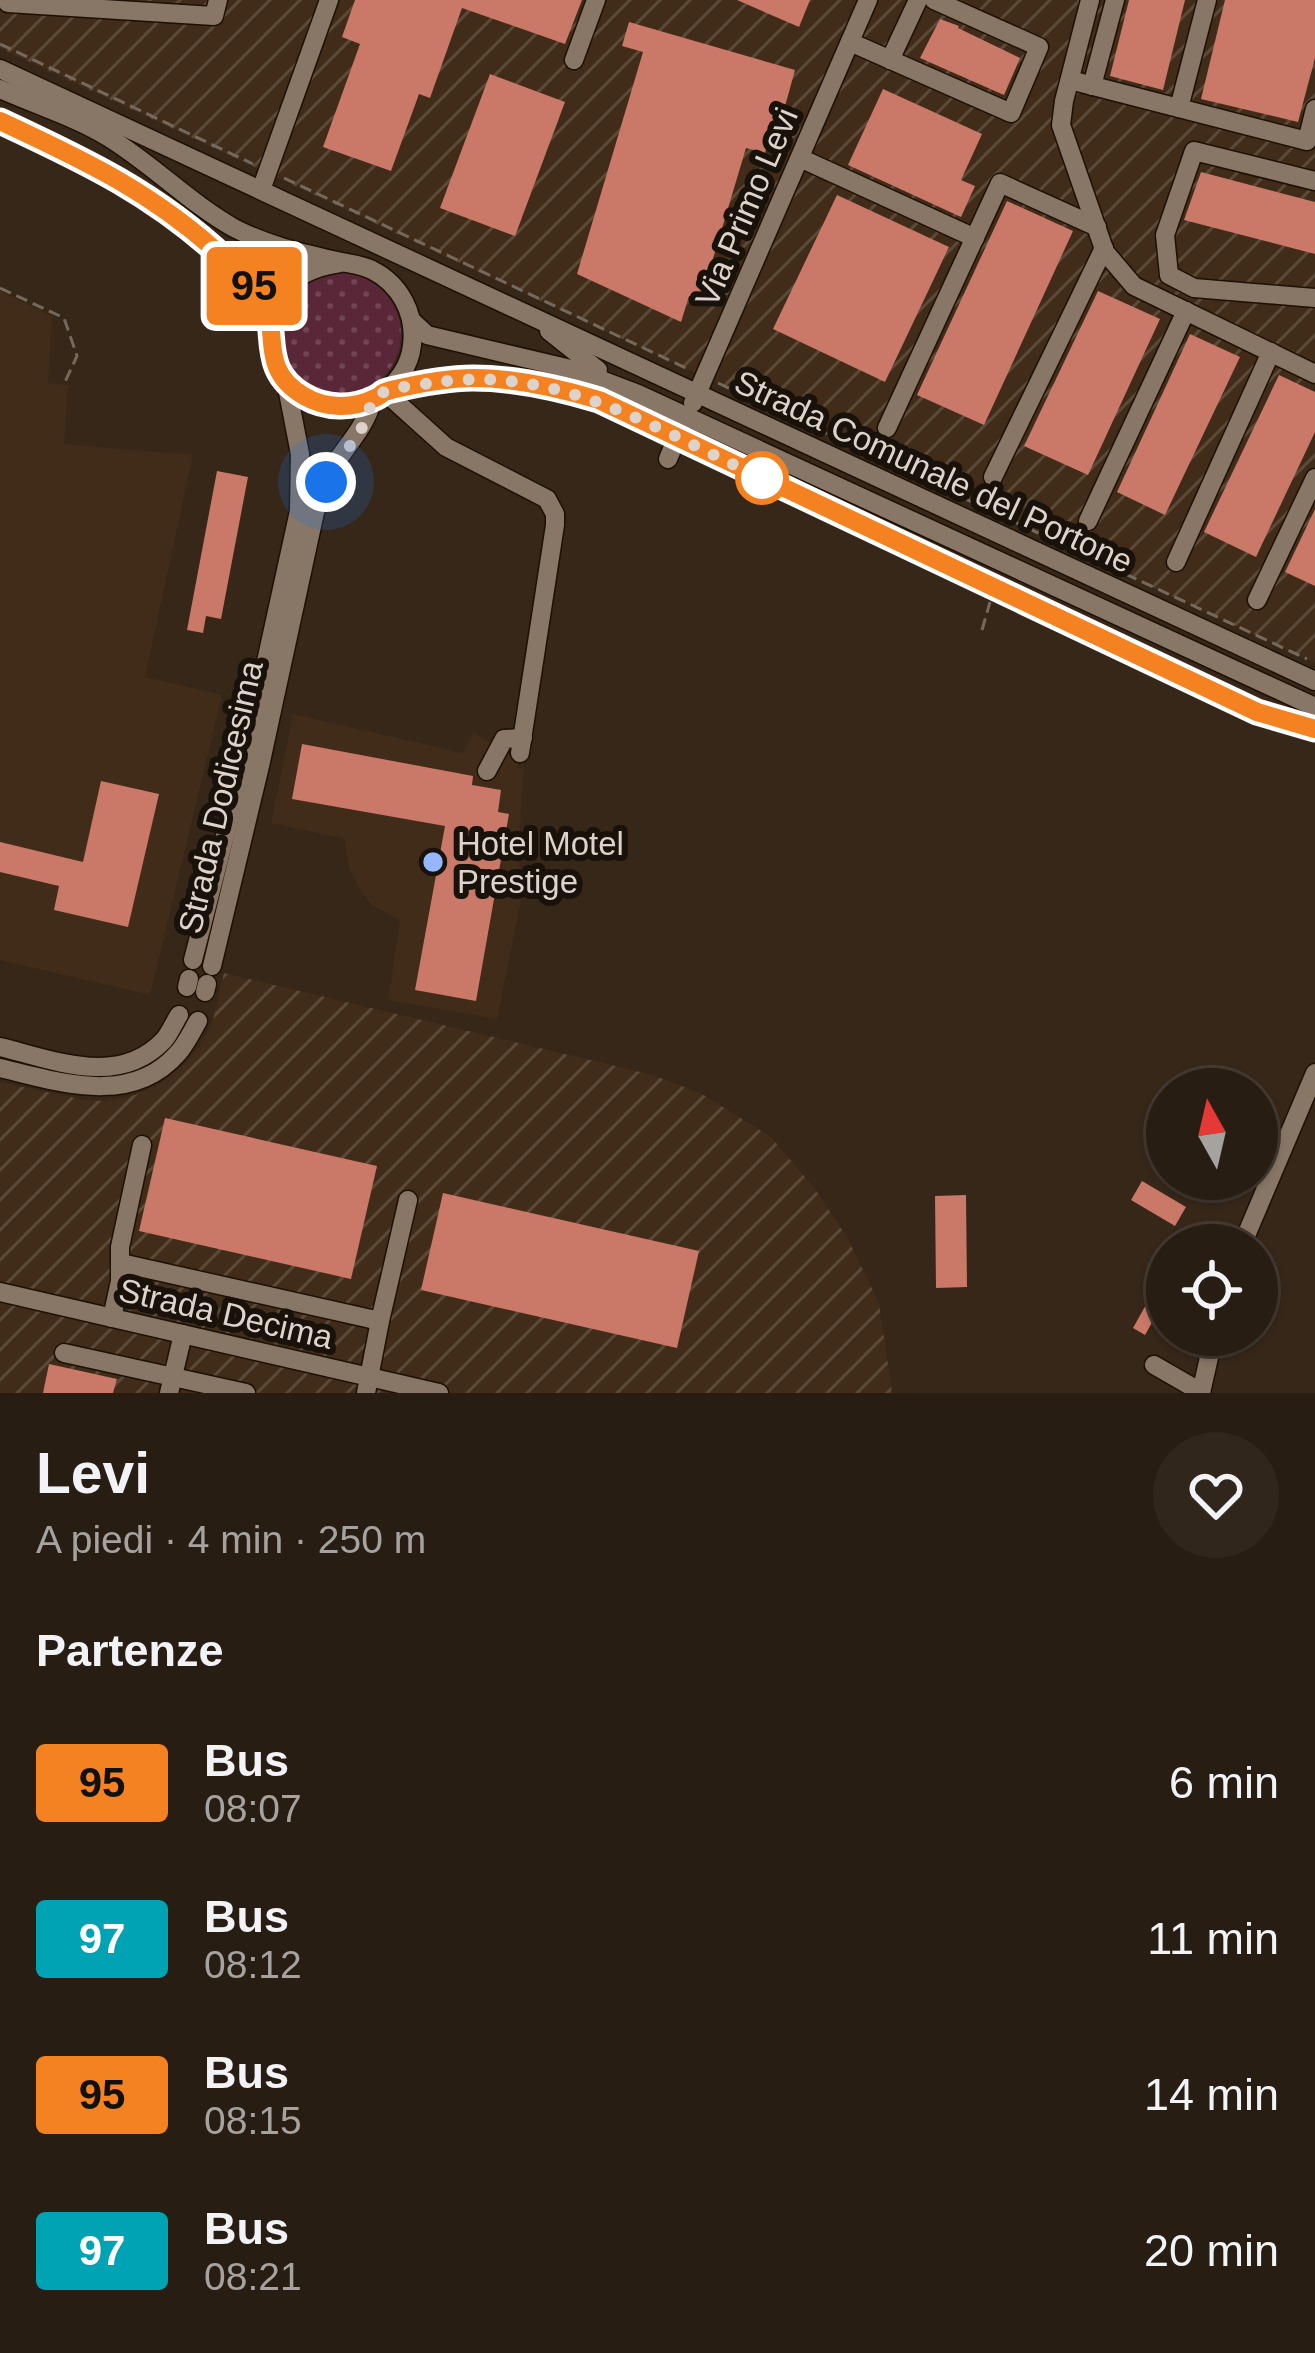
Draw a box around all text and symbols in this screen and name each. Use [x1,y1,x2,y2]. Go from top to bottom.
street label: Via Primo Levi [688,102,805,312]
line badge: 95 [200,247,308,325]
text: 95 [231,262,277,309]
street label: Strada Comunale del Portone [729,363,1139,580]
your location [296,452,356,512]
unlabelled marker [737,453,787,503]
street label: Strada Dodicesima [171,656,270,937]
place label: Hotel Motel Prestige [457,825,624,900]
marker: Hotel Motel Prestige [420,849,446,875]
north arrow [1146,1068,1278,1200]
map controls [1146,1068,1278,1356]
button: locate [1146,1224,1278,1356]
street label: Strada Decima [115,1271,337,1356]
button: heart [1153,1432,1279,1558]
text: Levi [36,1441,150,1505]
text: A piedi · 4 min · 250 m [36,1518,426,1561]
text: Partenze [36,1625,224,1676]
text: Bus [204,1735,289,1786]
text: 6 min [1169,1757,1279,1808]
text: 95 [79,1759,125,1806]
text: 08:07 [204,1787,302,1830]
text: Bus [204,1891,289,1942]
text: 11 min [1147,1913,1279,1964]
text: 97 [79,1915,125,1962]
text: 08:12 [204,1943,302,1986]
text: Bus [204,2047,289,2098]
text: 14 min [1144,2069,1279,2120]
text: 95 [79,2071,125,2118]
text: 08:15 [204,2099,302,2142]
text: Bus [204,2203,289,2254]
text: 20 min [1144,2225,1279,2276]
text: 97 [79,2227,125,2274]
text: 08:21 [204,2255,302,2298]

